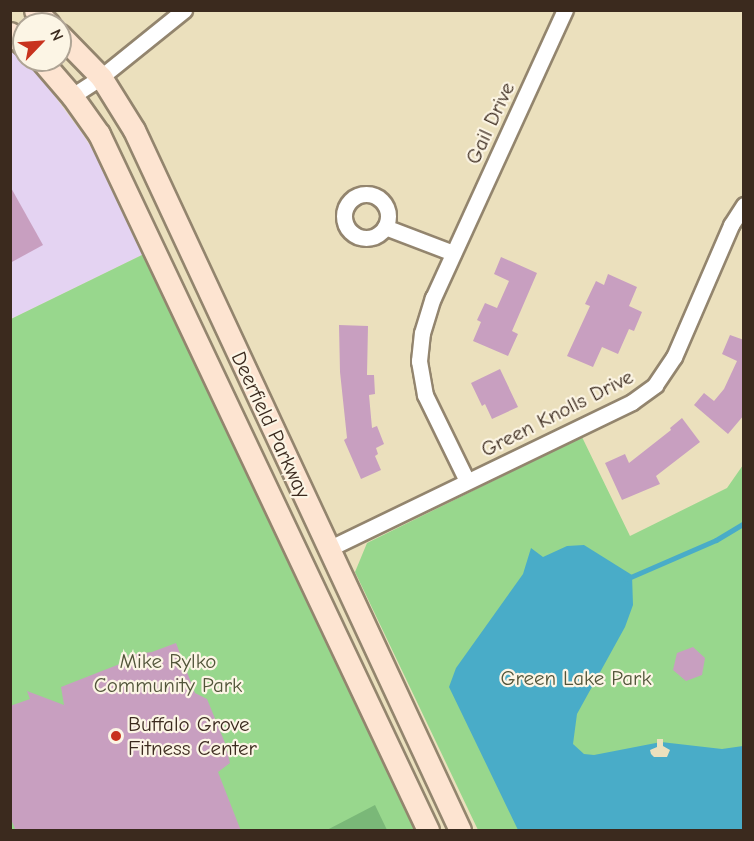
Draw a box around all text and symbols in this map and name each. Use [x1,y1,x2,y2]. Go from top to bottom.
north arrow [12,12,72,72]
text: N [46,27,67,44]
street label: Gail Drive [460,78,520,168]
street label: Deerfield Parkway [226,348,316,502]
street label: Green Knolls Drive [477,364,637,462]
park label: Mike Rylko Community Park [94,648,242,698]
park label: Green Lake Park [500,665,652,691]
place label: Buffalo Grove Fitness Center [128,711,257,761]
marker: Buffalo Grove Fitness Center [109,729,123,743]

